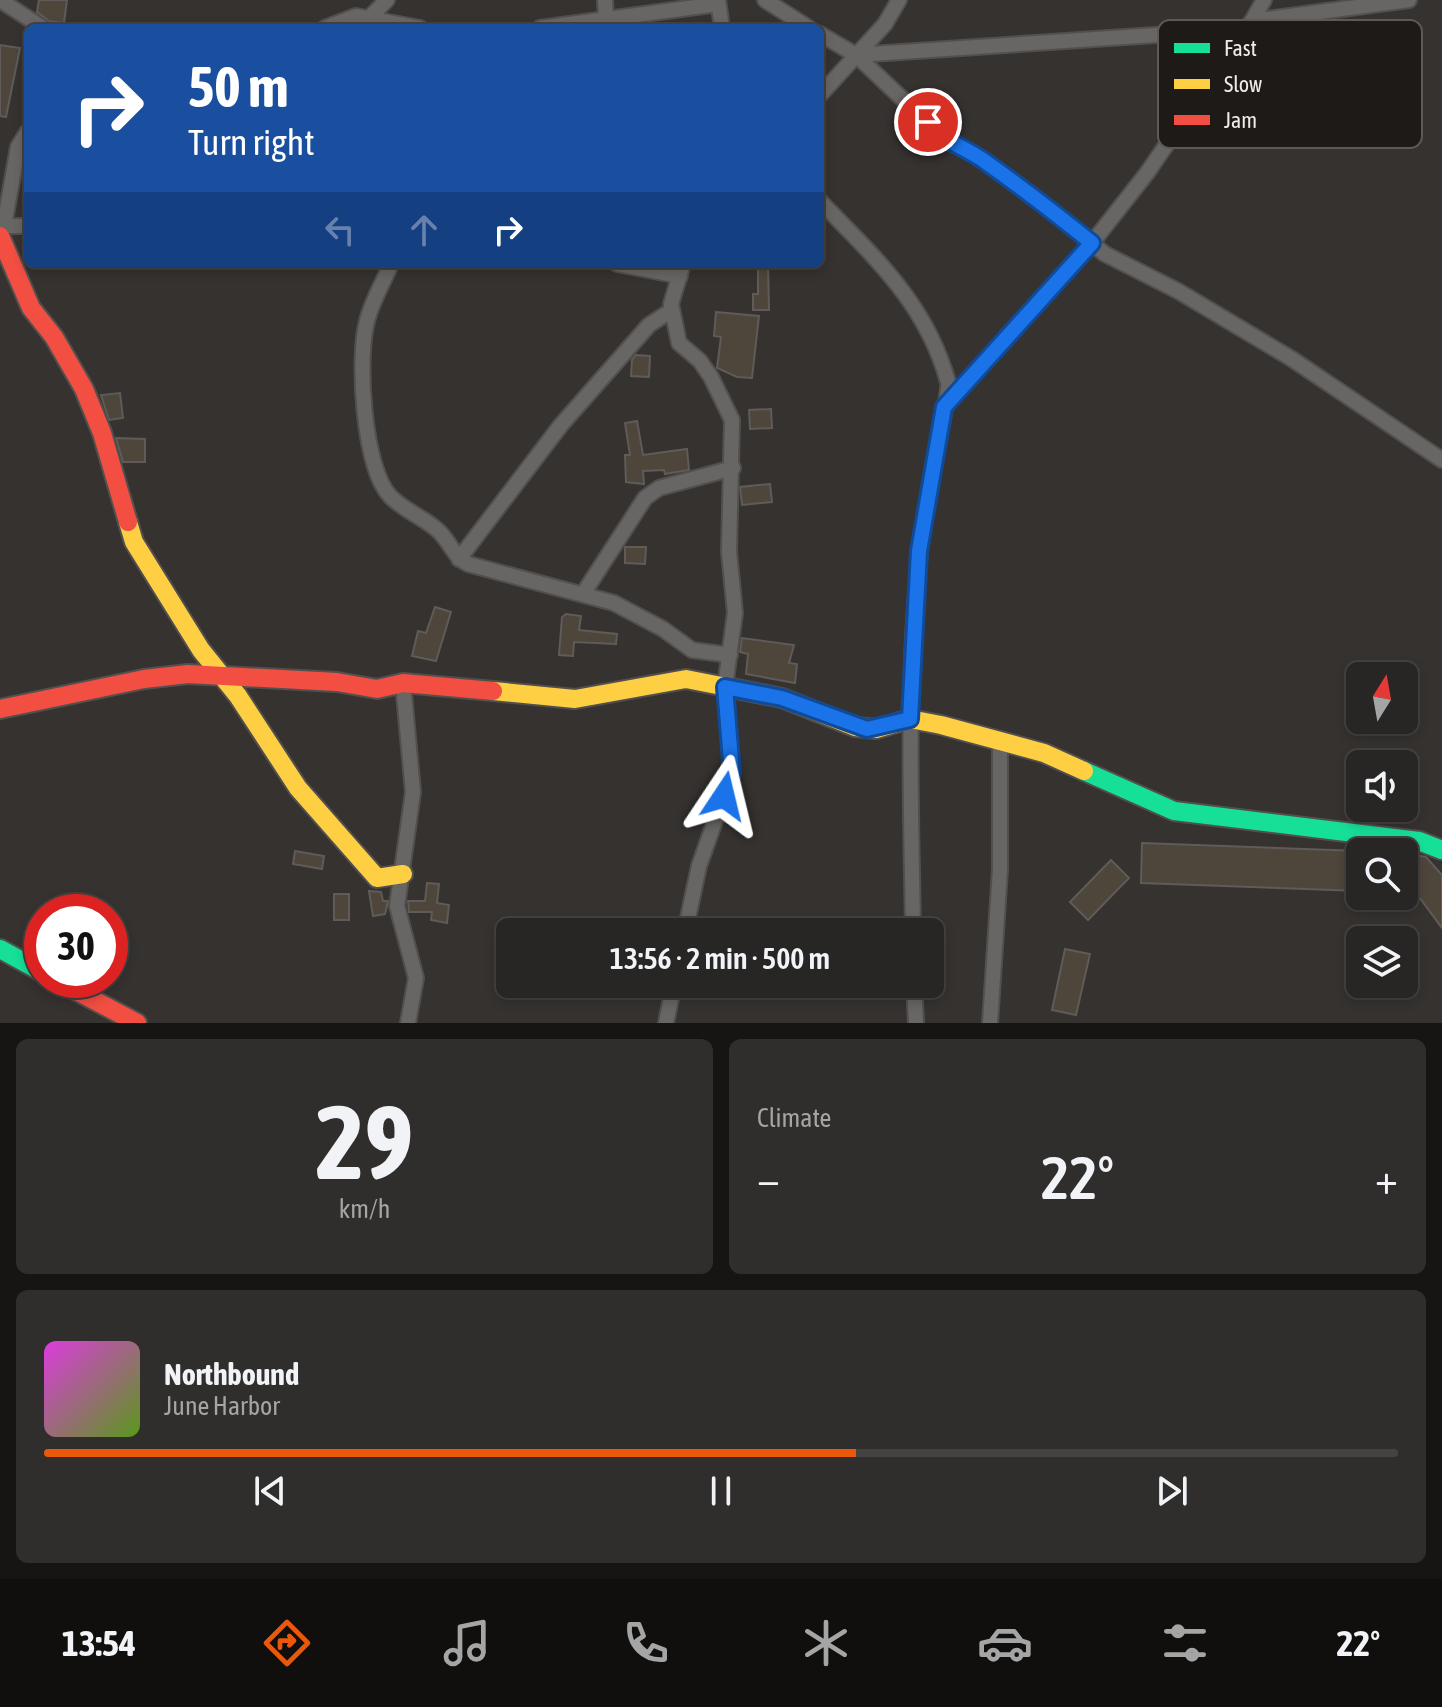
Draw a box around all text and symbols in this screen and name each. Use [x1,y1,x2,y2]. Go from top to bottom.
legend [1158,20,1422,148]
text: Fast [1224,35,1257,61]
text: 50 m [188,55,289,119]
icon: right [56,56,160,160]
text: Slow [1224,71,1262,97]
pin [894,88,962,156]
icon: arrive [906,100,950,144]
text: Jam [1224,107,1257,133]
text: Turn right [188,121,315,163]
icon: left [318,208,362,252]
icon: ahead [402,208,446,252]
icon: right [486,208,530,252]
north arrow [1346,662,1418,734]
map controls [1346,662,1418,998]
button: sound [1346,750,1418,822]
position arrow [682,754,766,838]
button: search [1346,838,1418,910]
speed limit sign: 30 [24,894,128,998]
button: layers [1346,926,1418,998]
text: 13:56 · 2 min · 500 m [610,941,830,975]
text: 29 [316,1082,413,1201]
text: Climate [757,1103,831,1133]
text: 22° [1041,1143,1114,1212]
text: − [757,1153,780,1203]
text: + [1375,1153,1398,1203]
text: km/h [339,1194,390,1224]
text: Northbound [164,1357,299,1391]
text: June Harbor [164,1391,280,1421]
icon: previous [248,1469,292,1513]
icon: pause [699,1469,743,1513]
icon: next [1150,1469,1194,1513]
icon: directions [259,1615,315,1671]
icon: music [439,1615,495,1671]
icon: phone [618,1615,674,1671]
icon: climate [798,1615,854,1671]
icon: car [977,1615,1033,1671]
icon: filters [1157,1615,1213,1671]
text: 13:54 [62,1622,136,1664]
text: 22° [1336,1622,1380,1664]

